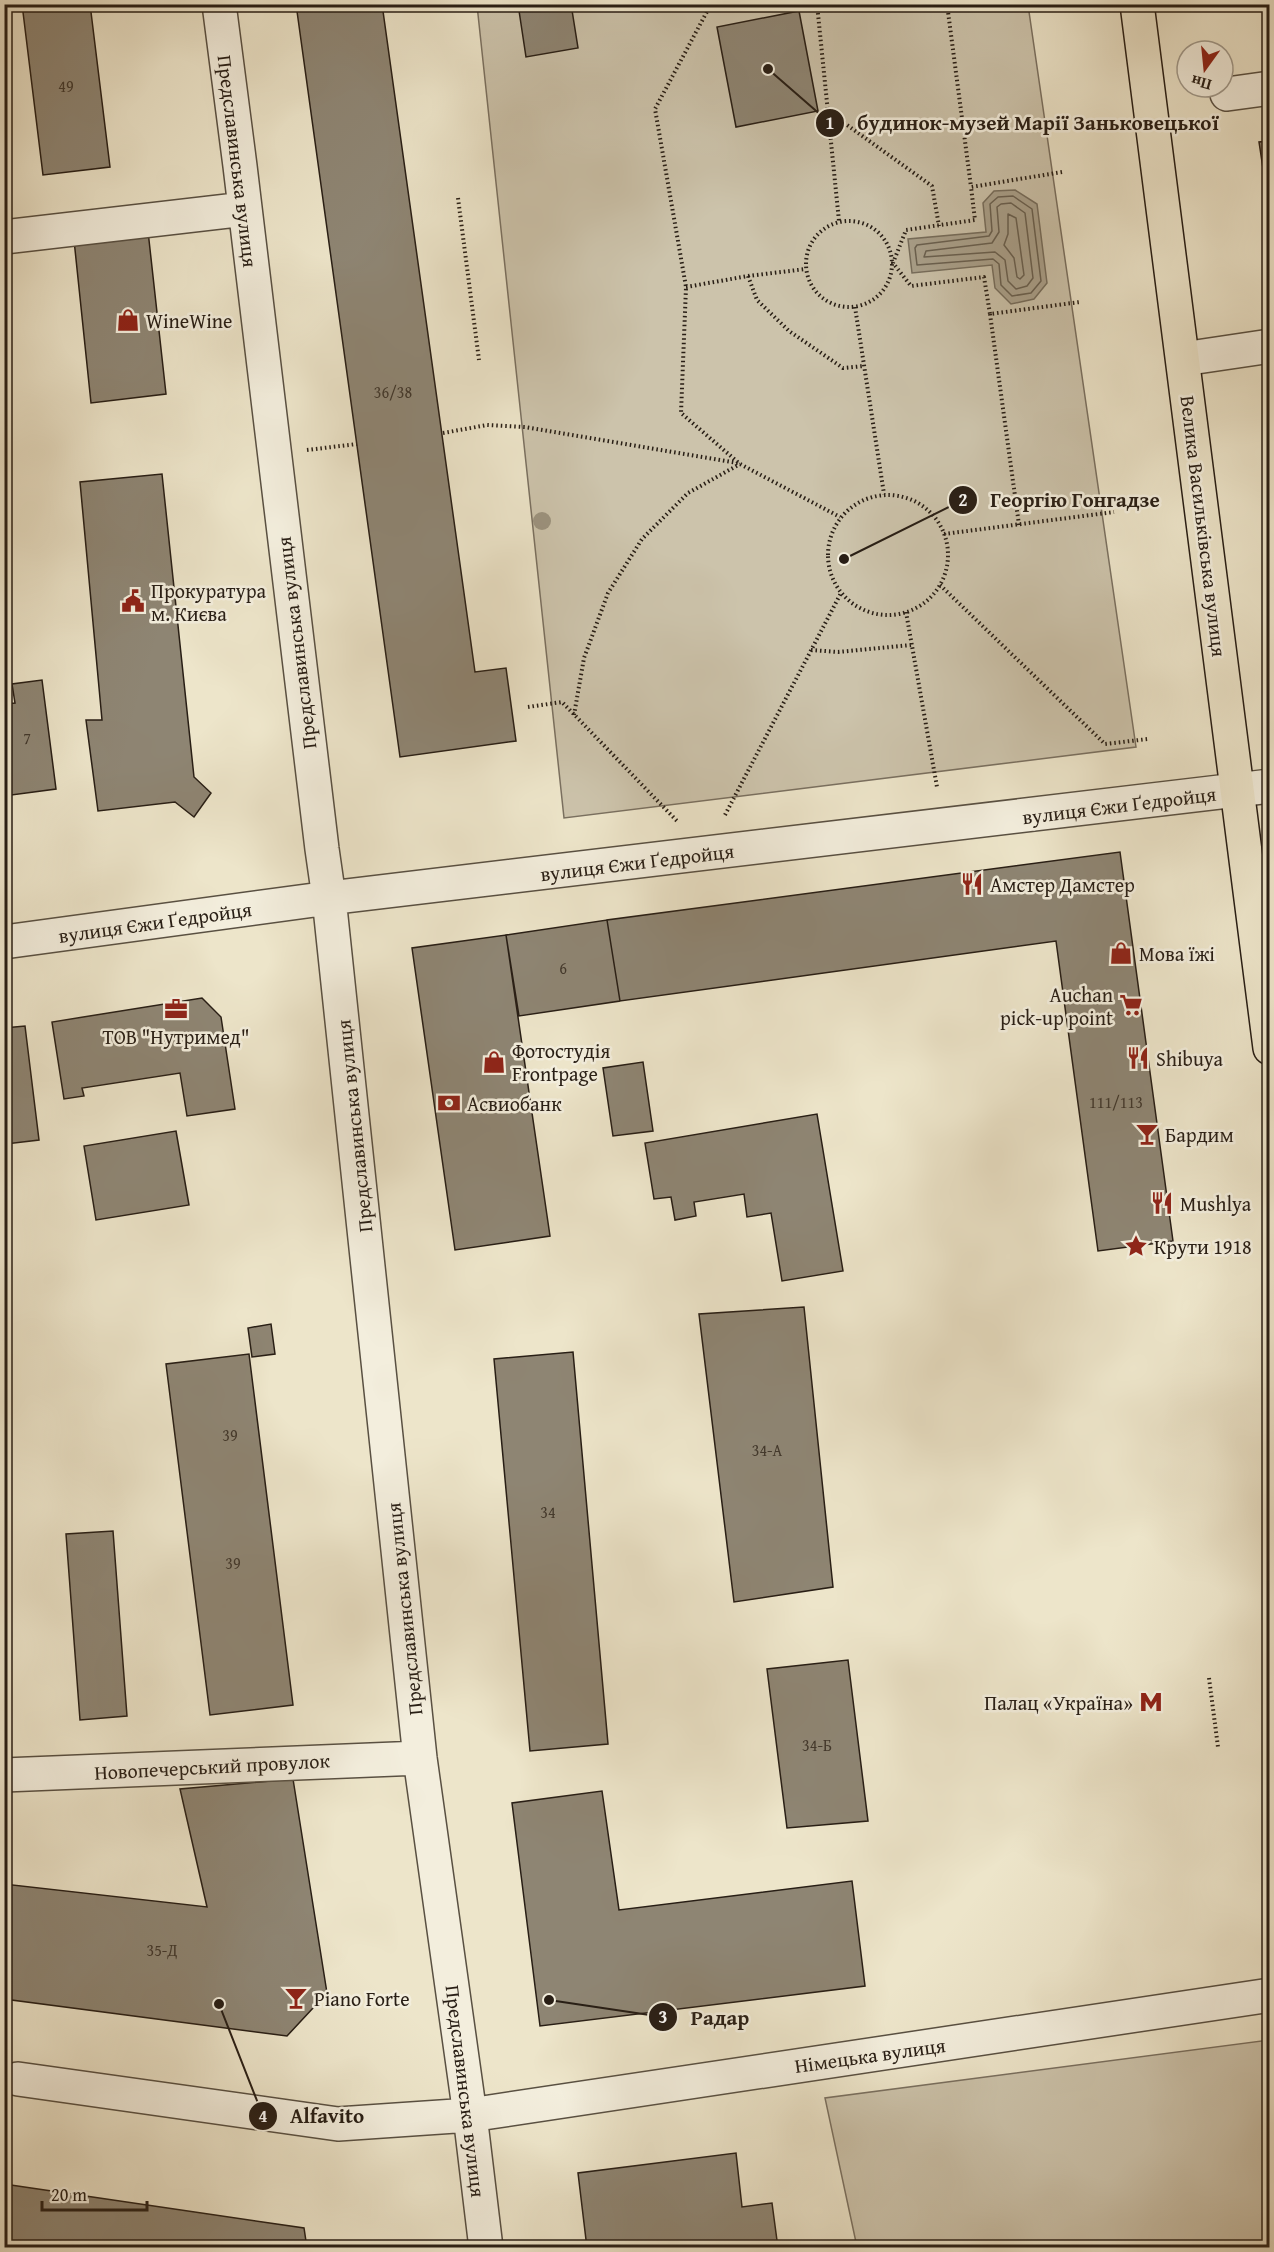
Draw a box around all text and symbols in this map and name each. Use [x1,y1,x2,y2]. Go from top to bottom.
north arrow [1175,39,1235,99]
street label: Предславинська вулиця [211,53,265,269]
text: Пн [1188,69,1214,98]
house number: 49 [58,74,74,98]
callout: будинок-музей Марії Заньковецької [815,103,1231,142]
text: будинок-музей Марії Заньковецької [857,107,1219,138]
text: 1 [825,109,835,136]
place label: WineWine [146,306,232,335]
shop icon: WineWine [115,307,141,333]
house number: 36/38 [374,380,412,404]
street label: Велика Васильківська вулиця [1174,394,1234,658]
callout: Георгію Гонгадзе [948,480,1171,519]
text: Георгію Гонгадзе [990,484,1160,515]
text: 2 [958,486,968,513]
street label: Предславинська вулиця [269,535,323,751]
place label: Прокуратура м. Києва [151,576,266,628]
public building icon: Прокуратура м. Києва [120,588,146,614]
house number: 7 [23,726,31,750]
street label: вулиця Єжи Ґедройця [1020,779,1218,831]
street label: вулиця Єжи Ґедройця [538,836,736,888]
place label: Амстер Дамстер [990,870,1135,899]
restaurant icon: Амстер Дамстер [959,871,985,897]
street label: вулиця Єжи Ґедройця [56,894,254,950]
place label: Мова їжі [1139,939,1215,968]
shop icon: Мова їжі [1108,940,1134,966]
house number: 6 [559,956,567,980]
place label: Auchan pick-up point [1000,980,1113,1032]
supermarket icon: Auchan pick-up point [1118,992,1144,1018]
office icon: ТОВ "Нутримед" [163,996,189,1022]
street label: Предславинська вулиця [328,1018,380,1234]
place label: ТОВ "Нутримед" [102,1022,250,1051]
place label: Фотостудія Frontpage [512,1036,610,1088]
place label: Shibuya [1156,1044,1223,1073]
restaurant icon: Shibuya [1125,1045,1151,1071]
shop icon: Фотостудія Frontpage [481,1049,507,1075]
place label: Асвиобанк [467,1089,562,1118]
bank icon: Асвиобанк [436,1090,462,1116]
house number: 111/113 [1089,1090,1143,1114]
place label: Бардим [1165,1120,1234,1149]
bar icon: Бардим [1134,1121,1160,1147]
place label: Mushlya [1180,1189,1252,1218]
restaurant icon: Mushlya [1149,1190,1175,1216]
place label: Крути 1918 [1154,1232,1252,1261]
place icon: Крути 1918 [1123,1233,1149,1259]
house number: 39 [222,1423,238,1447]
house number: 34-А [752,1438,783,1462]
house number: 34 [540,1500,556,1524]
street label: Предславинська вулиця [378,1501,430,1717]
house number: 39 [225,1551,241,1575]
place label: Палац «Україна» [984,1688,1133,1717]
metro station icon: Палац «Україна» [1138,1689,1164,1715]
house number: 34-Б [802,1733,832,1757]
street label: Новопечерський провулок [93,1745,331,1787]
house number: 35-Д [146,1938,178,1962]
street label: Предславинська вулиця [439,1983,493,2199]
place label: Piano Forte [314,1984,410,2013]
bar icon: Piano Forte [283,1985,309,2011]
callout: Радар [648,1998,761,2037]
text: Радар [691,2002,749,2033]
text: 3 [658,2003,668,2030]
street label: Німецька вулиця [793,2030,947,2080]
callout: Alfavito [248,2096,376,2135]
text: Alfavito [290,2100,364,2131]
text: 4 [258,2102,268,2129]
scale bar [42,2174,147,2212]
text: 20 m [51,2181,87,2208]

